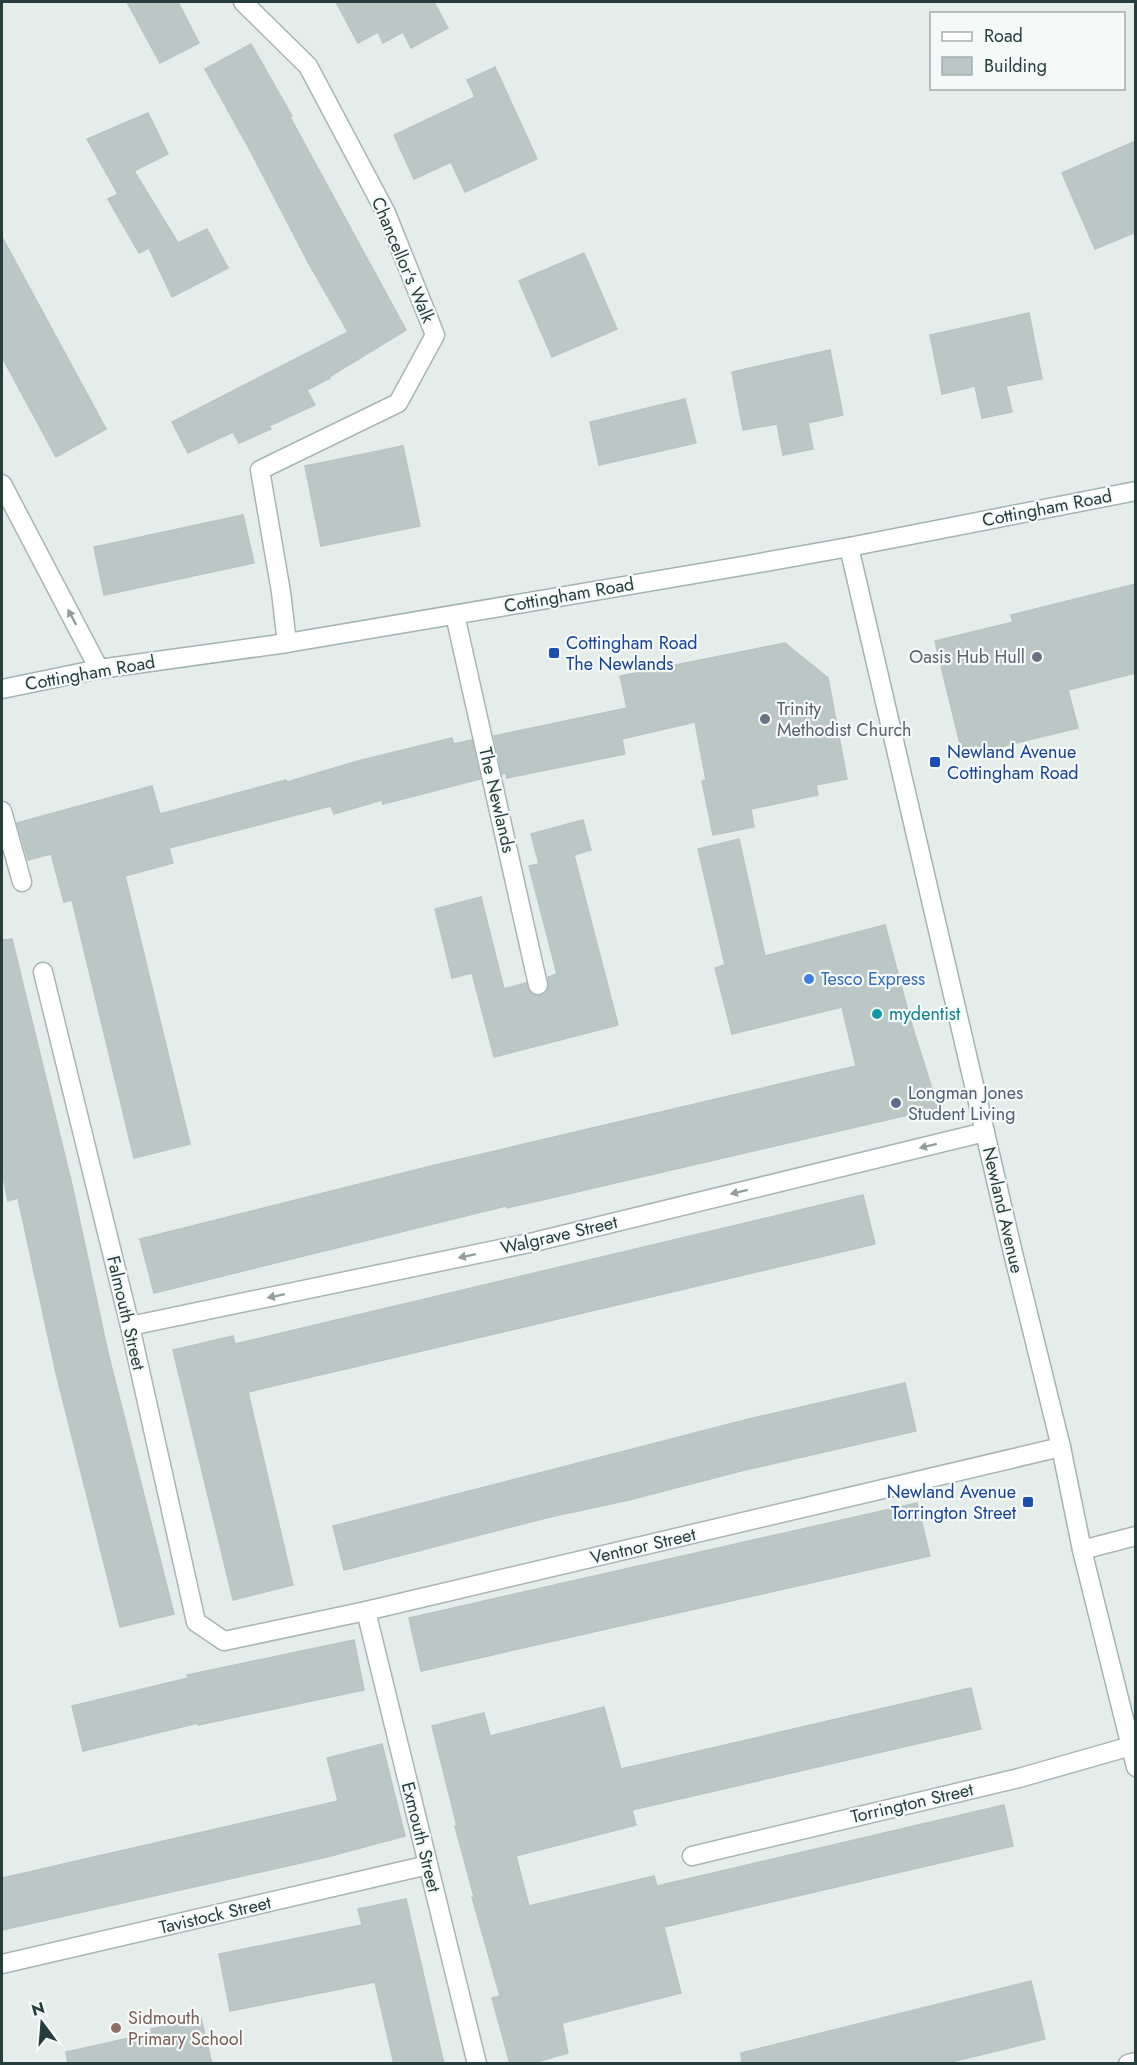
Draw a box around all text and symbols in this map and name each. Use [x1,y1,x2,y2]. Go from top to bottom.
legend [930,12,1125,90]
text: Road [984,23,1023,49]
text: Building [984,53,1047,79]
street label: Chancellor's Walk [365,193,441,327]
street label: Cottingham Road [980,483,1114,533]
street label: Cottingham Road [502,571,636,619]
one-way arrow [67,608,77,625]
place label: Cottingham Road The Newlands [566,630,698,677]
place label: Oasis Hub Hull [909,644,1025,670]
marker: Cottingham Road The Newlands [547,646,561,660]
street label: Cottingham Road [23,649,157,697]
marker: Oasis Hub Hull [1030,650,1044,664]
place label: Trinity Methodist Church [777,696,912,743]
marker: Trinity Methodist Church [758,712,772,726]
place label: Newland Avenue Cottingham Road [947,739,1079,786]
street label: The Newlands [472,745,522,855]
marker: Newland Avenue Cottingham Road [928,755,942,769]
place label: Tesco Express [821,966,925,992]
marker: Tesco Express [802,972,816,986]
place label: mydentist [889,1001,961,1027]
marker: mydentist [870,1007,884,1021]
place label: Longman Jones Student Living [908,1080,1023,1127]
marker: Longman Jones Student Living [889,1096,903,1110]
one-way arrow [919,1141,937,1151]
street label: Newland Avenue [976,1144,1030,1276]
one-way arrow [729,1187,748,1197]
street label: Walgrave Street [498,1209,621,1261]
one-way arrow [457,1252,476,1261]
street label: Falmouth Street [100,1253,152,1373]
one-way arrow [267,1291,285,1301]
place label: Newland Avenue Torrington Street [887,1479,1017,1526]
marker: Newland Avenue Torrington Street [1021,1495,1035,1509]
street label: Ventnor Street [588,1521,699,1571]
street label: Torrington Street [848,1776,977,1830]
street label: Exmouth Street [395,1779,447,1896]
street label: Tavistock Street [157,1889,274,1940]
north arrow [12,1993,72,2053]
text: N [29,1996,47,2022]
place label: Sidmouth Primary School [128,2005,243,2052]
marker: Sidmouth Primary School [109,2021,123,2035]

